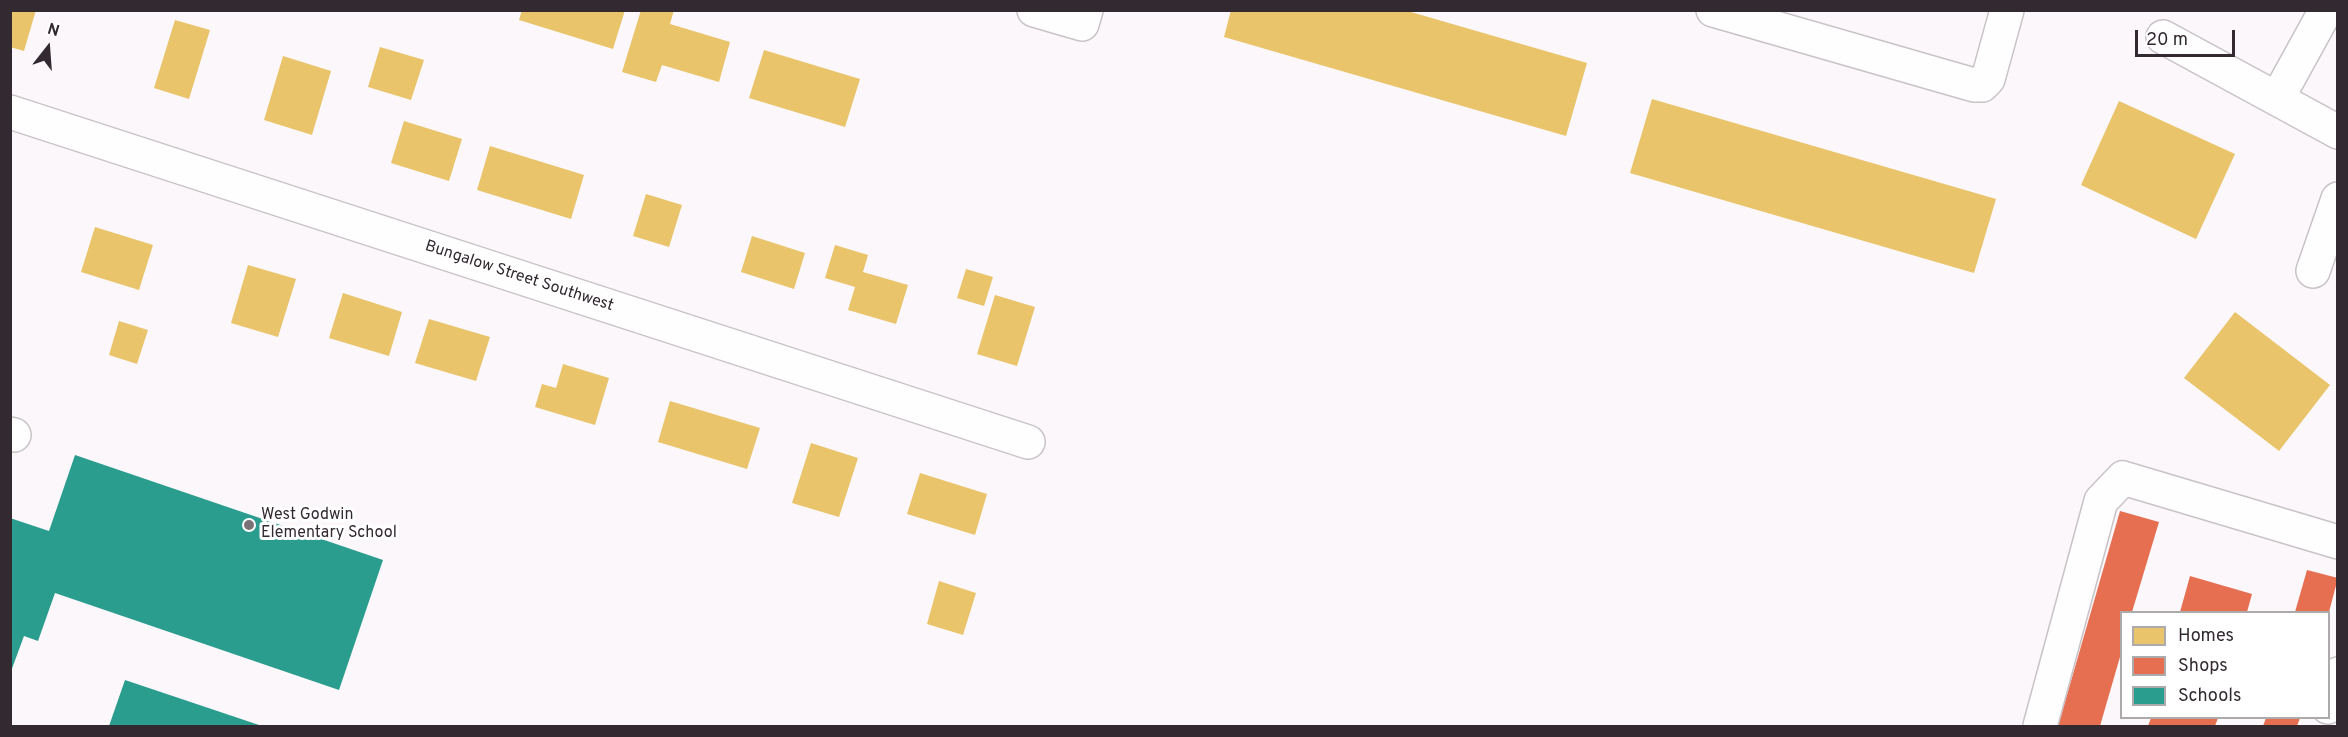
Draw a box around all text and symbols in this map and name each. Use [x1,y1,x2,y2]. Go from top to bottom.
north arrow [18,18,78,78]
scale bar [2138,18,2238,56]
text: N [45,20,62,42]
text: 20 m [2146,29,2188,52]
street label: Bungalow Street Southwest [422,237,616,317]
place label: West Godwin Elementary School [261,506,397,544]
marker: West Godwin Elementary School [242,518,256,532]
legend [2120,611,2330,719]
text: Homes [2178,625,2234,648]
text: Shops [2178,655,2228,678]
text: Schools [2178,685,2241,708]

